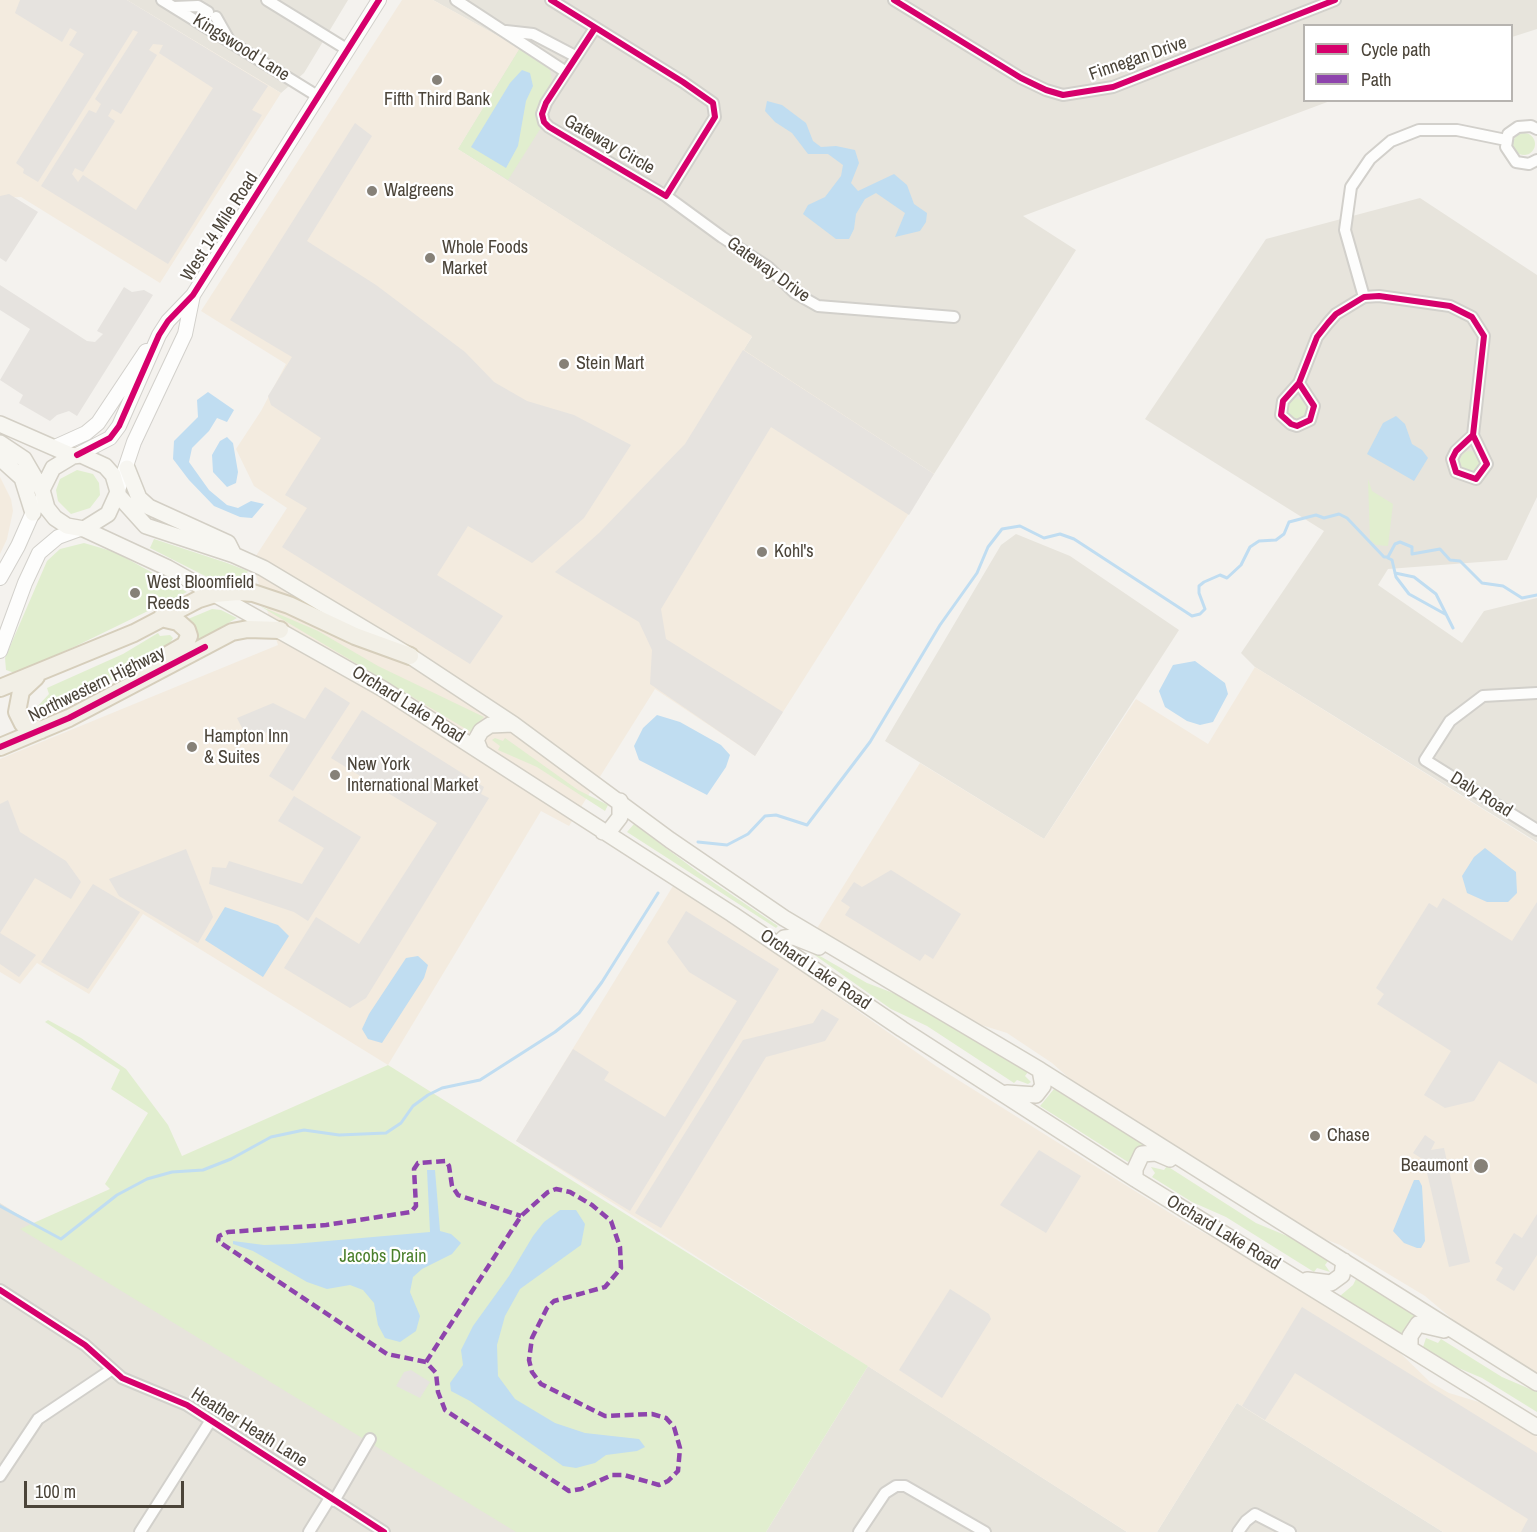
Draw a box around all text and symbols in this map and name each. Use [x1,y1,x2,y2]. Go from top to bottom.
street label: Kingswood Lane [189,10,293,86]
legend [1303,24,1513,102]
street label: Finnegan Drive [1086,32,1190,86]
text: Cycle path [1361,37,1431,62]
text: Path [1361,67,1391,92]
marker: Fifth Third Bank [430,73,444,87]
place label: Fifth Third Bank [384,89,490,111]
street label: Gateway Circle [560,110,658,180]
street label: West 14 Mile Road [177,169,263,285]
place label: Walgreens [384,180,454,202]
marker: Walgreens [365,184,379,198]
street label: Gateway Drive [722,233,814,307]
place label: Whole Foods Market [442,237,528,280]
marker: Whole Foods Market [423,251,437,265]
place label: Stein Mart [576,353,644,375]
marker: Stein Mart [557,357,571,371]
place label: Kohl's [774,541,814,563]
marker: Kohl's [755,545,769,559]
place label: West Bloomfield Reeds [147,572,254,614]
marker: West Bloomfield Reeds [128,586,142,600]
street label: Northwestern Highway [25,643,169,727]
street label: Orchard Lake Road [348,662,468,748]
place label: Hampton Inn & Suites [204,726,289,768]
marker: Hampton Inn & Suites [185,740,199,754]
place label: New York International Market [347,754,478,796]
marker: New York International Market [328,768,342,782]
street label: Daly Road [1446,768,1516,822]
street label: Orchard Lake Road [756,925,874,1015]
place label: Chase [1327,1125,1370,1147]
marker: Chase [1308,1129,1322,1143]
place label: Beaumont [1401,1155,1468,1177]
marker: Beaumont [1472,1157,1490,1175]
street label: Orchard Lake Road [1162,1191,1284,1275]
park label: Jacobs Drain [340,1246,426,1268]
street label: Heather Heath Lane [187,1384,311,1472]
scale bar [27,1469,188,1507]
text: 100 m [35,1479,76,1504]

